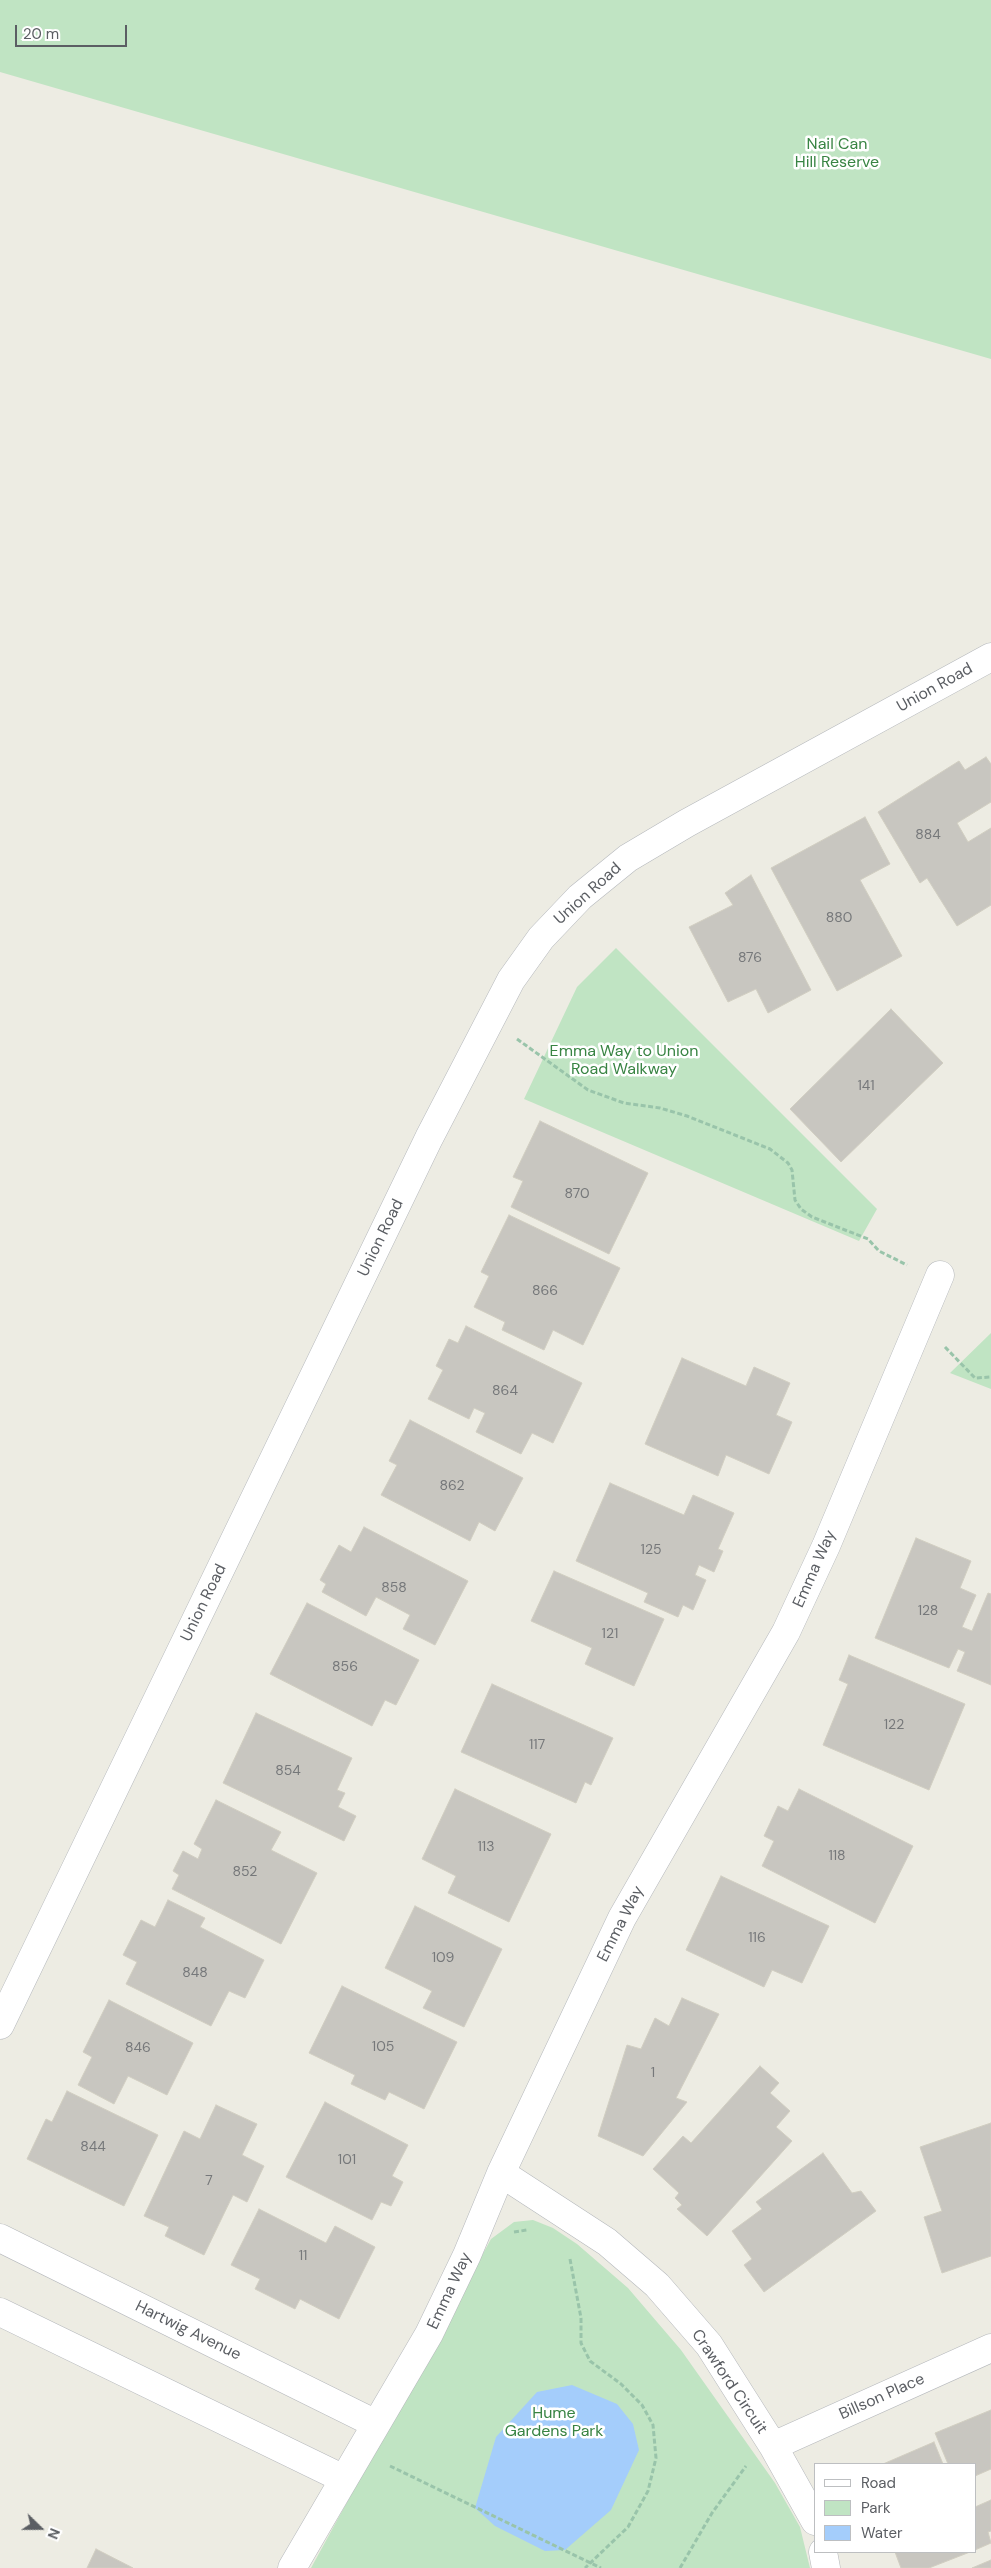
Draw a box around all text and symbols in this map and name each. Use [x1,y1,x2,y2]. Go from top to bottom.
scale bar [18,15,130,47]
text: 20 m [23,24,59,44]
park label: Nail Can Hill Reserve [795,135,879,173]
street label: Union Road [894,659,976,717]
house number: 884 [915,827,941,843]
street label: Union Road [550,859,626,929]
house number: 880 [826,910,852,926]
house number: 876 [738,950,762,966]
park label: Emma Way to Union Road Walkway [550,1042,698,1080]
house number: 141 [857,1078,875,1094]
house number: 870 [564,1186,590,1202]
street label: Union Road [354,1196,408,1280]
house number: 866 [532,1283,558,1299]
house number: 864 [492,1383,518,1399]
house number: 862 [439,1478,465,1494]
street label: Emma Way [789,1527,841,1611]
house number: 125 [641,1542,661,1558]
street label: Union Road [177,1561,231,1645]
house number: 858 [381,1580,407,1596]
house number: 128 [918,1603,938,1619]
house number: 121 [602,1626,618,1642]
house number: 856 [332,1659,358,1675]
house number: 122 [884,1717,904,1733]
house number: 117 [529,1737,545,1753]
house number: 854 [275,1763,301,1779]
house number: 113 [477,1839,495,1855]
house number: 118 [828,1848,846,1864]
house number: 852 [233,1864,257,1880]
street label: Emma Way [594,1883,648,1965]
house number: 116 [748,1930,766,1946]
house number: 109 [432,1950,454,1966]
house number: 848 [182,1965,208,1981]
house number: 105 [372,2039,394,2055]
house number: 846 [125,2040,151,2056]
house number: 1 [651,2065,655,2081]
house number: 844 [80,2139,106,2155]
house number: 101 [338,2152,356,2168]
house number: 7 [205,2173,213,2189]
house number: 11 [299,2248,307,2264]
street label: Emma Way [424,2250,476,2332]
street label: Hartwig Avenue [132,2297,244,2365]
street label: Crawford Circuit [687,2326,771,2438]
street label: Billson Place [836,2370,928,2424]
park label: Hume Gardens Park [505,2404,603,2442]
legend [814,2463,976,2553]
text: Road [861,2473,896,2493]
text: Park [861,2498,891,2518]
north arrow [15,2503,65,2553]
text: Water [861,2523,902,2543]
text: N [44,2526,64,2542]

